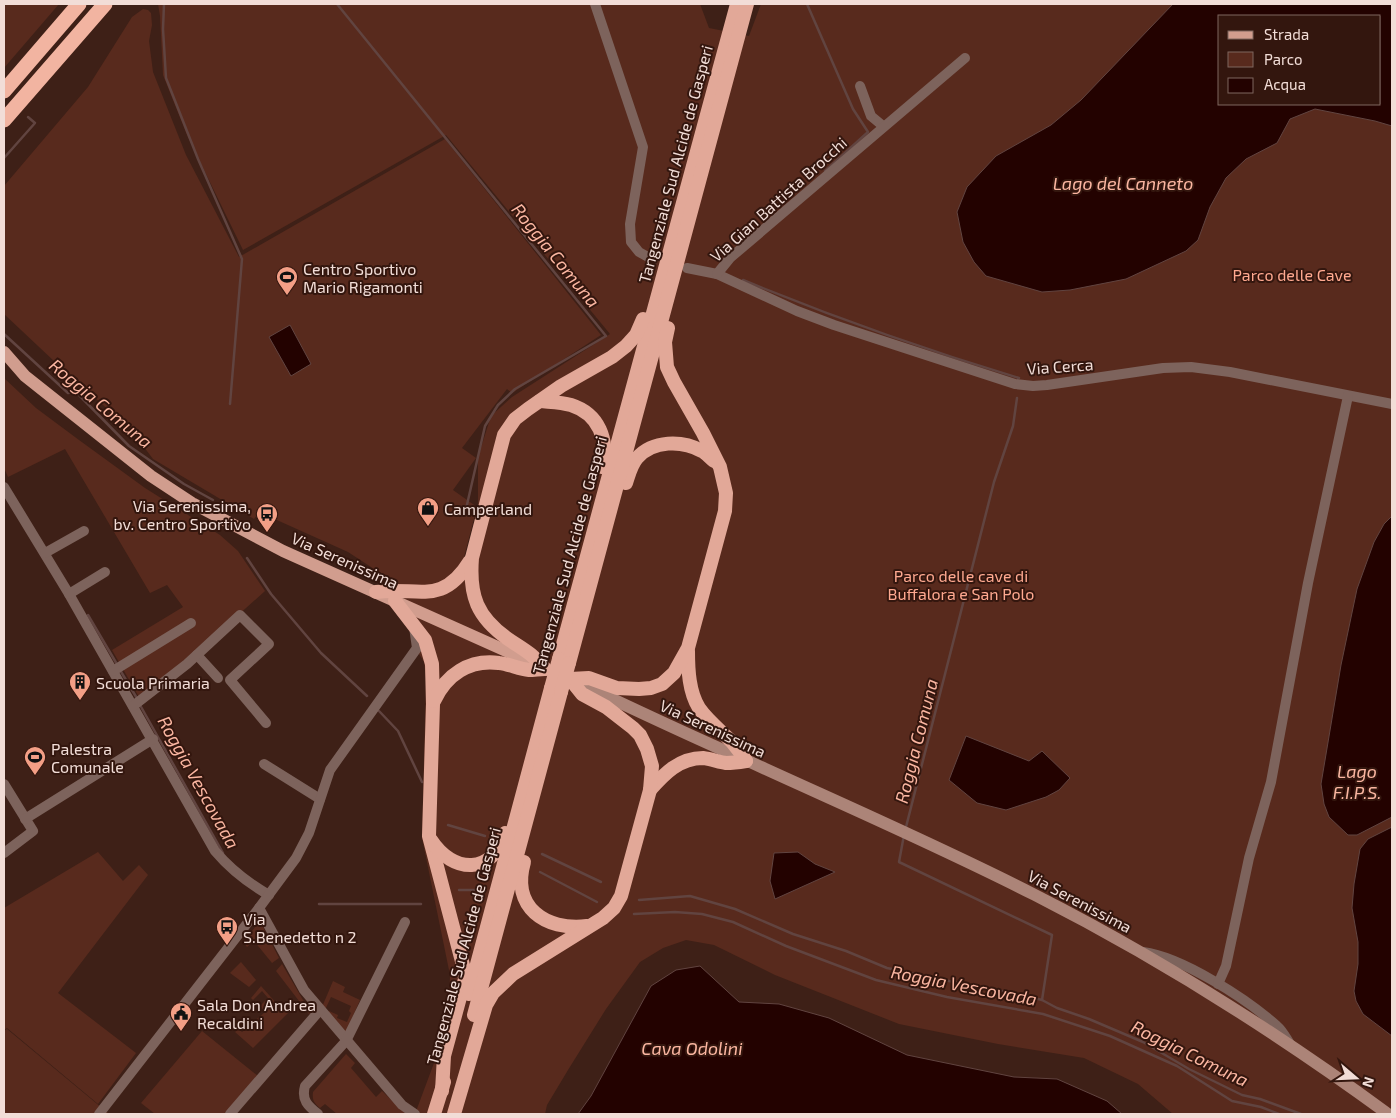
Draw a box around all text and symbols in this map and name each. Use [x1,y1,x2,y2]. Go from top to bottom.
legend [1218,15,1381,105]
text: Strada [1264,25,1309,43]
street label: Tangenziale Sud Alcide de Gasperi [634,43,716,285]
text: Parco [1264,50,1303,68]
text: Acqua [1264,75,1306,93]
street label: Via Gian Battista Brocchi [706,133,850,265]
water label: Lago del Canneto [1053,172,1193,194]
water label: Roggia Comuna [507,199,605,311]
place label: Centro Sportivo Mario Rigamonti [303,259,423,296]
sports icon: Centro Sportivo Mario Rigamonti [275,265,299,296]
park label: Parco delle Cave [1232,265,1352,284]
water label: Roggia Comuna [45,354,157,452]
street label: Via Cerca [1026,354,1094,378]
street label: Tangenziale Sud Alcide de Gasperi [528,434,610,676]
place label: Via Serenissima, bv. Centro Sportivo [113,496,251,533]
shop icon: Camperland [416,496,440,527]
place label: Camperland [444,499,532,518]
bus stop icon: Via Serenissima, bv. Centro Sportivo [255,502,279,533]
street label: Via Serenissima [289,528,401,592]
park label: Parco delle cave di Buffalora e San Polo [888,566,1034,603]
building icon: Scuola Primaria [68,670,92,701]
place label: Scuola Primaria [96,673,210,692]
water label: Roggia Comuna [890,676,942,806]
street label: Via Serenissima [657,695,769,761]
water label: Roggia Vescovada [153,712,245,852]
place label: Palestra Comunale [51,739,124,776]
sports icon: Palestra Comunale [23,745,47,776]
water label: Lago F.I.P.S. [1333,760,1381,803]
street label: Tangenziale Sud Alcide de Gasperi [422,825,504,1067]
street label: Via Serenissima [1025,866,1135,936]
place label: Via S.Benedetto n 2 [243,909,357,946]
bus stop icon: Via S.Benedetto n 2 [215,915,239,946]
water label: Roggia Vescovada [889,960,1039,1010]
place label: Sala Don Andrea Recaldini [197,995,316,1032]
public building icon: Sala Don Andrea Recaldini [169,1001,193,1032]
water label: Roggia Comuna [1128,1015,1252,1091]
water label: Cava Odolini [641,1037,743,1059]
north arrow [1331,1053,1381,1103]
text: N [1359,1075,1378,1090]

